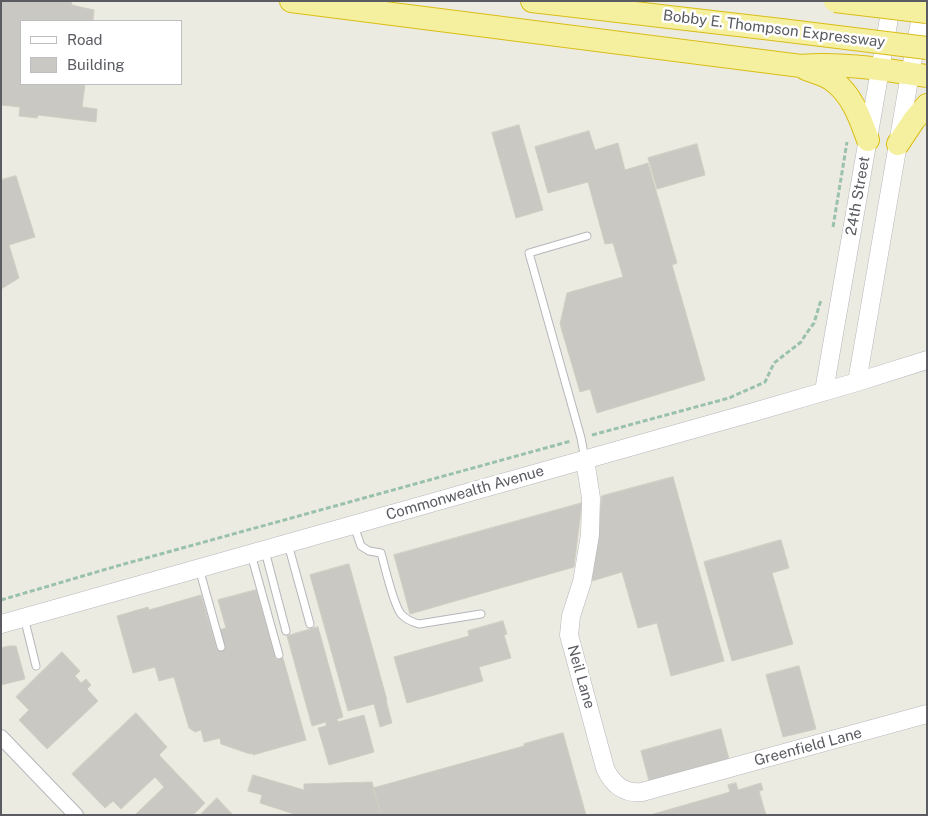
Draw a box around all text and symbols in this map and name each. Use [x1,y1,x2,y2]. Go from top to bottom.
street label: Bobby E. Thompson Expressway [662,6,886,52]
legend [20,20,182,85]
text: Road [67,31,103,48]
text: Building [67,56,125,73]
street label: 24th Street [842,155,874,237]
street label: Commonwealth Avenue [384,462,546,524]
street label: Neil Lane [563,643,599,711]
street label: Greenfield Lane [752,724,864,770]

